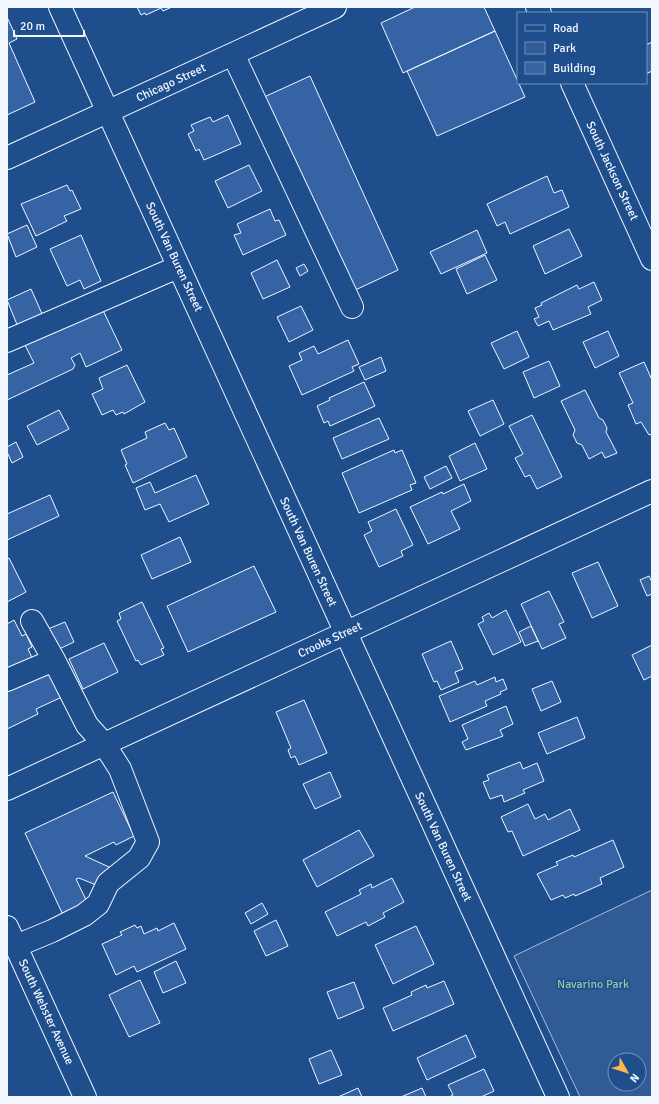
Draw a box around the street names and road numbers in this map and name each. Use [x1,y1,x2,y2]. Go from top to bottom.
street label: Chicago Street [134,60,208,106]
street label: South Jackson Street [582,119,642,223]
street label: South Van Buren Street [142,200,206,314]
street label: South Van Buren Street [276,495,340,609]
street label: Crooks Street [296,619,364,661]
street label: South Van Buren Street [411,790,475,904]
street label: South Webster Avenue [15,957,77,1067]

